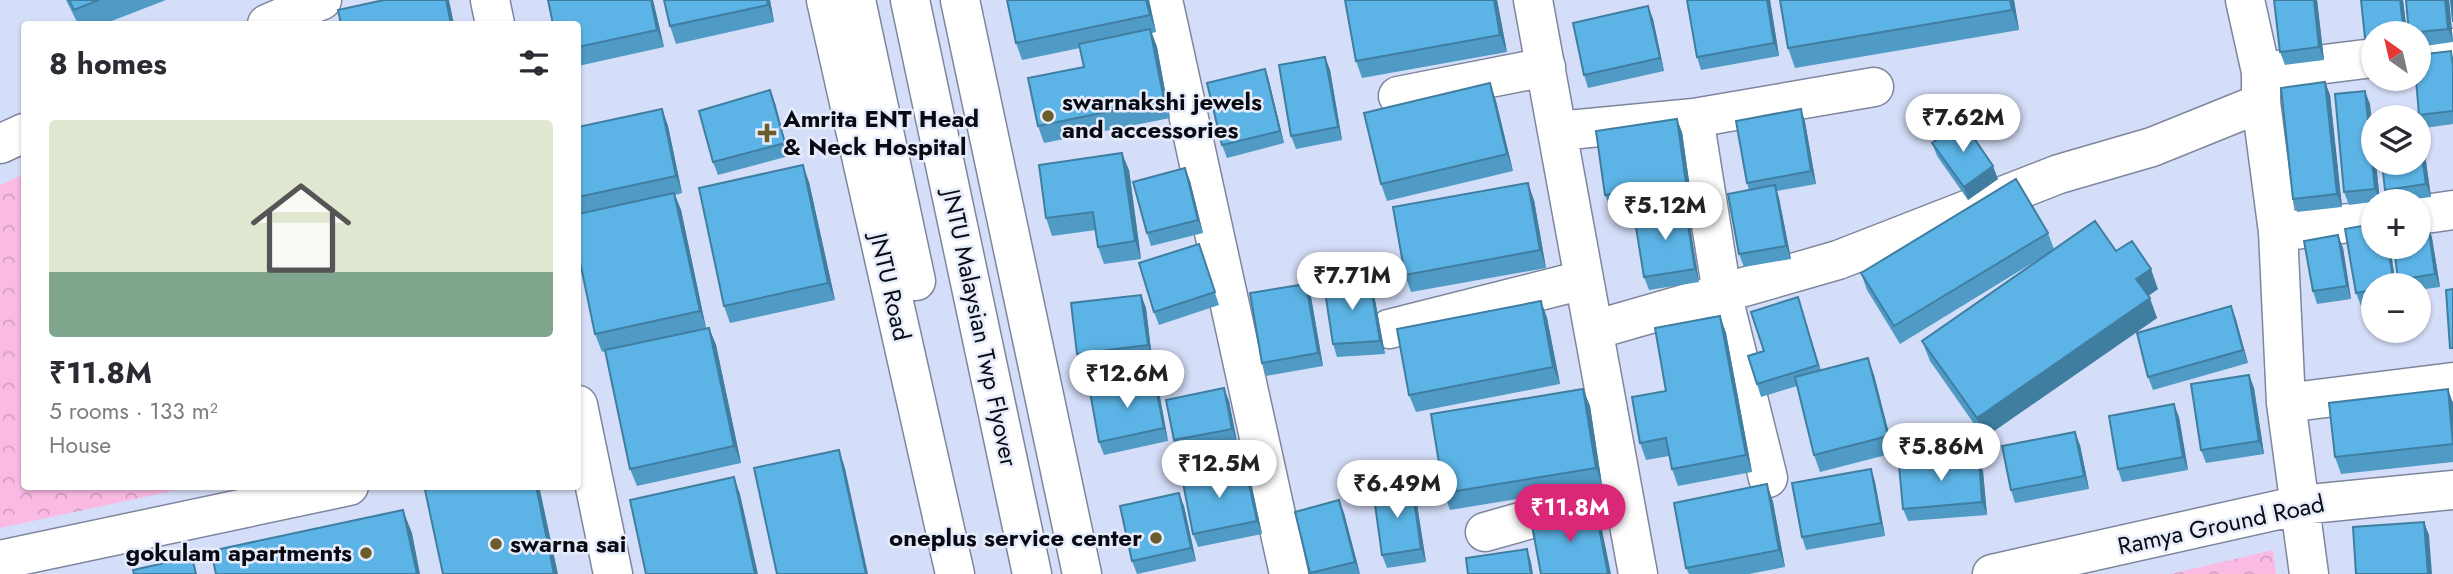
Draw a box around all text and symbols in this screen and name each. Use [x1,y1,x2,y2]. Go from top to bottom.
north arrow [2361,21,2431,91]
map controls [2361,21,2431,343]
text: 8 homes [49,42,167,85]
icon: filters [515,44,553,82]
place label: swarnakshi jewels and accessories [1062,84,1262,147]
pin: ₹7.62M [1906,94,2020,154]
text: ₹7.62M [1921,100,2005,134]
place label: Amrita ENT Head & Neck Hospital [782,101,979,164]
button: layers [2361,105,2431,175]
marker: swarnakshi jewels and accessories [1040,108,1056,124]
marker: Amrita ENT Head & Neck Hospital [757,123,777,143]
icon: home [238,165,364,291]
pin: ₹5.12M [1608,182,1722,242]
street label: JNTU Malaysian Twp Flyover [933,183,1027,470]
text: ₹5.12M [1624,188,1706,222]
button: + [2361,189,2431,259]
street label: JNTU Road [860,227,920,344]
pin: ₹7.71M [1295,252,1409,312]
text: ₹7.71M [1313,258,1391,292]
button: − [2361,273,2431,343]
pin: ₹12.6M [1070,350,1184,410]
text: ₹11.8M [49,351,152,394]
text: ₹12.6M [1085,356,1169,390]
text: 5 rooms · 133 m² [49,394,218,428]
pin: ₹5.86M [1884,424,1998,483]
text: House [49,428,111,462]
text: ₹5.86M [1898,429,1984,463]
pin: ₹12.5M [1162,440,1276,500]
text: ₹12.5M [1178,446,1260,480]
pin: ₹6.49M [1340,461,1454,520]
text: ₹6.49M [1353,466,1441,500]
pin: ₹11.8M [1513,484,1627,544]
street label: Ramya Ground Road [2114,486,2327,563]
text: ₹11.8M [1531,490,1609,524]
place label: oneplus service center [889,520,1142,555]
place label: swarna sai [510,526,626,561]
marker: oneplus service center [1148,530,1164,546]
place label: gokulam apartments [126,535,352,570]
marker: swarna sai [488,536,504,552]
marker: gokulam apartments [358,545,374,561]

